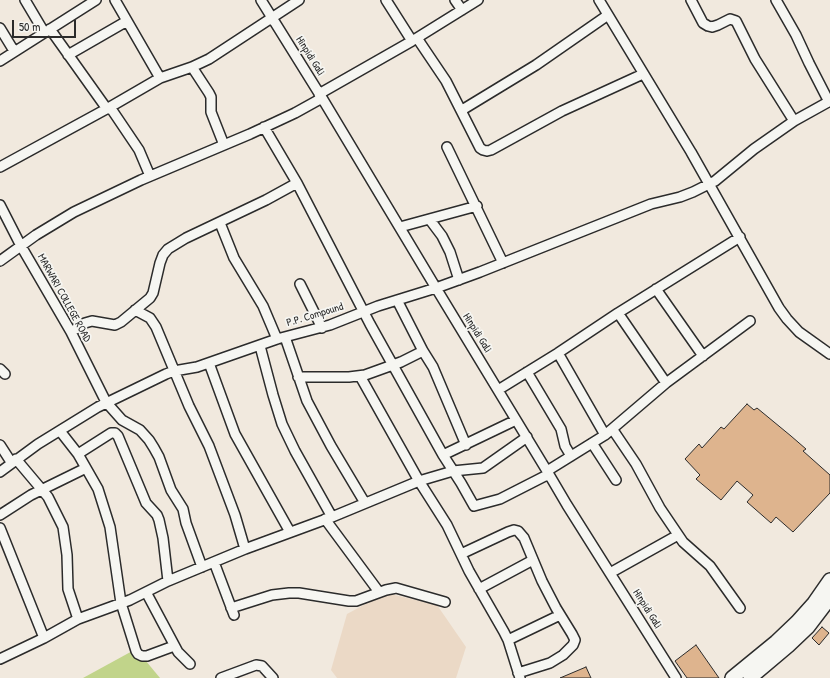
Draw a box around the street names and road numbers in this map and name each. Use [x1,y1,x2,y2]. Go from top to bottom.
street label: Hinpidi Gali [293,34,327,78]
street label: MARWARI COLLEGE ROAD [34,252,94,344]
street label: P.P. Compound [285,300,345,330]
street label: Hinpidi Gali [460,311,494,355]
street label: Hinpidi Gali [630,587,664,631]

